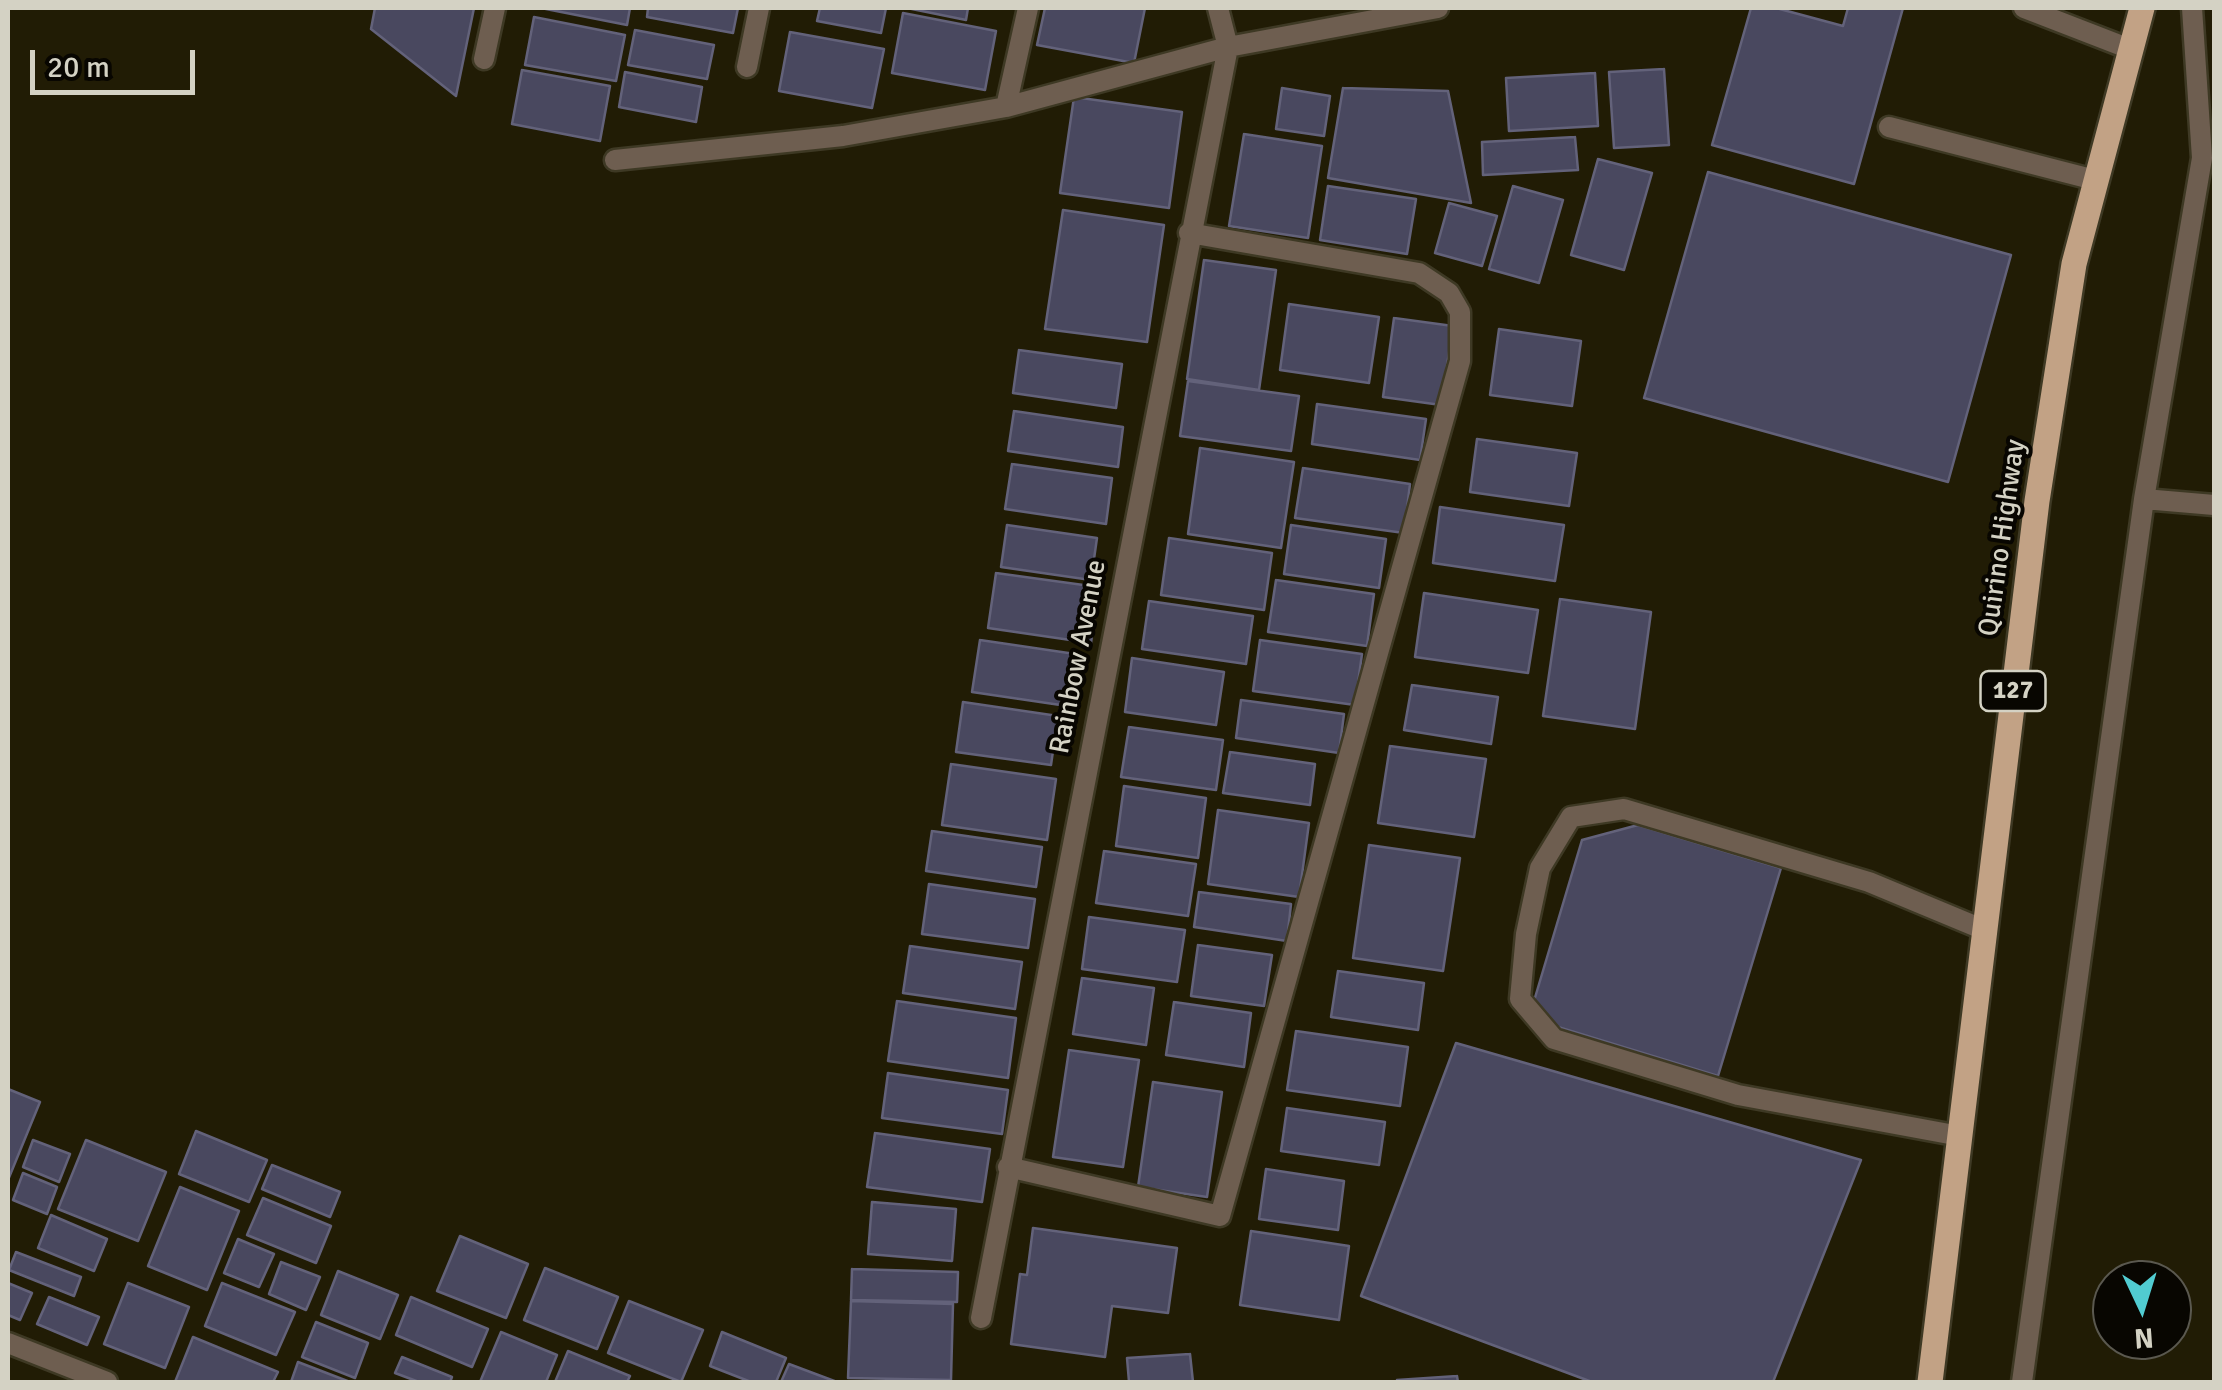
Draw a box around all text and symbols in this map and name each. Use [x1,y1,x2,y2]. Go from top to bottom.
scale bar [35,30,200,92]
text: 20 m [47,49,110,86]
street label: Quirino Highway [1973,437,2033,639]
street label: Rainbow Avenue [1044,557,1114,757]
road number: 127 [1980,671,2046,711]
north arrow [2092,1260,2192,1360]
text: N [2133,1320,2155,1356]

